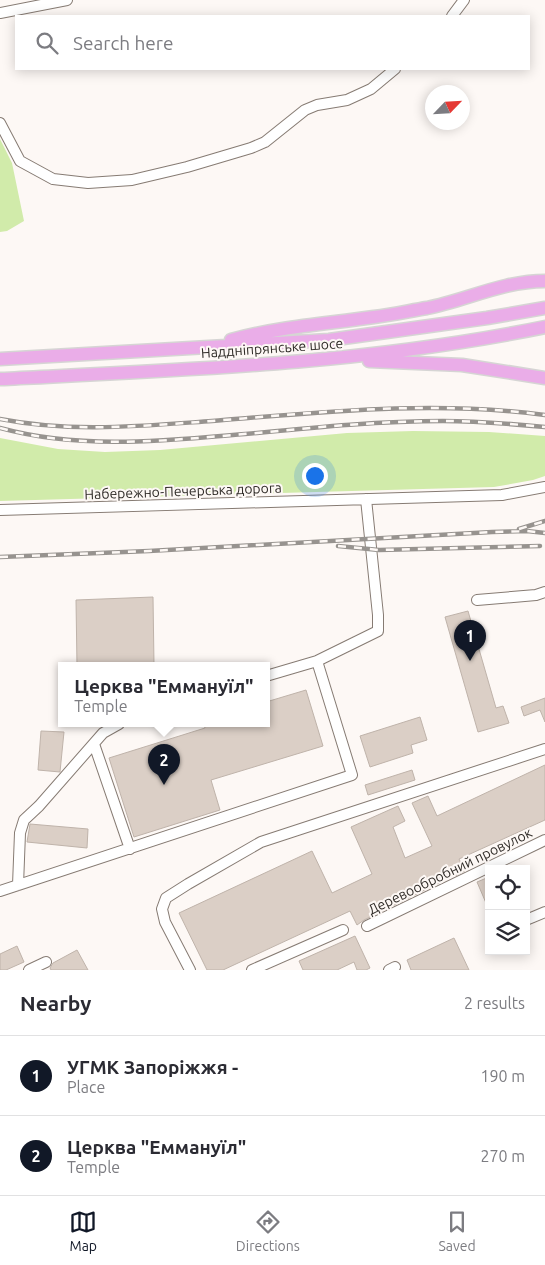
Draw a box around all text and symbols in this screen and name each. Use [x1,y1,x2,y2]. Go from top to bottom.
search box [15,15,530,70]
icon: search [33,29,61,57]
text: Search here [73,32,173,54]
north arrow [425,85,470,130]
street label: Наддніпрянське шосе [200,335,344,361]
your location [302,463,328,489]
street label: Набережно-Печерська дорога [84,480,282,502]
pin: 1 [454,620,486,661]
popup [58,662,270,727]
text: Церква "Еммануїл" [74,675,254,697]
text: Temple [74,697,127,715]
pin: 2 [148,744,180,785]
street label: Деревообробний провулок [365,824,535,918]
map controls [485,865,530,955]
button: locate [485,865,530,910]
button: layers [485,910,530,955]
text: Nearby [20,991,91,1015]
text: 2 results [464,994,525,1012]
text: УГМК Запоріжжя - [67,1056,238,1078]
text: 1 [31,1067,41,1085]
text: 190 m [480,1067,525,1085]
text: Place [67,1078,105,1096]
text: Церква "Еммануїл" [67,1136,246,1158]
text: 2 [31,1147,41,1165]
text: 270 m [480,1147,525,1165]
text: Temple [67,1158,120,1176]
tab: Map [69,1208,97,1254]
tab: Directions [236,1208,300,1254]
tab: Saved [438,1208,476,1254]

